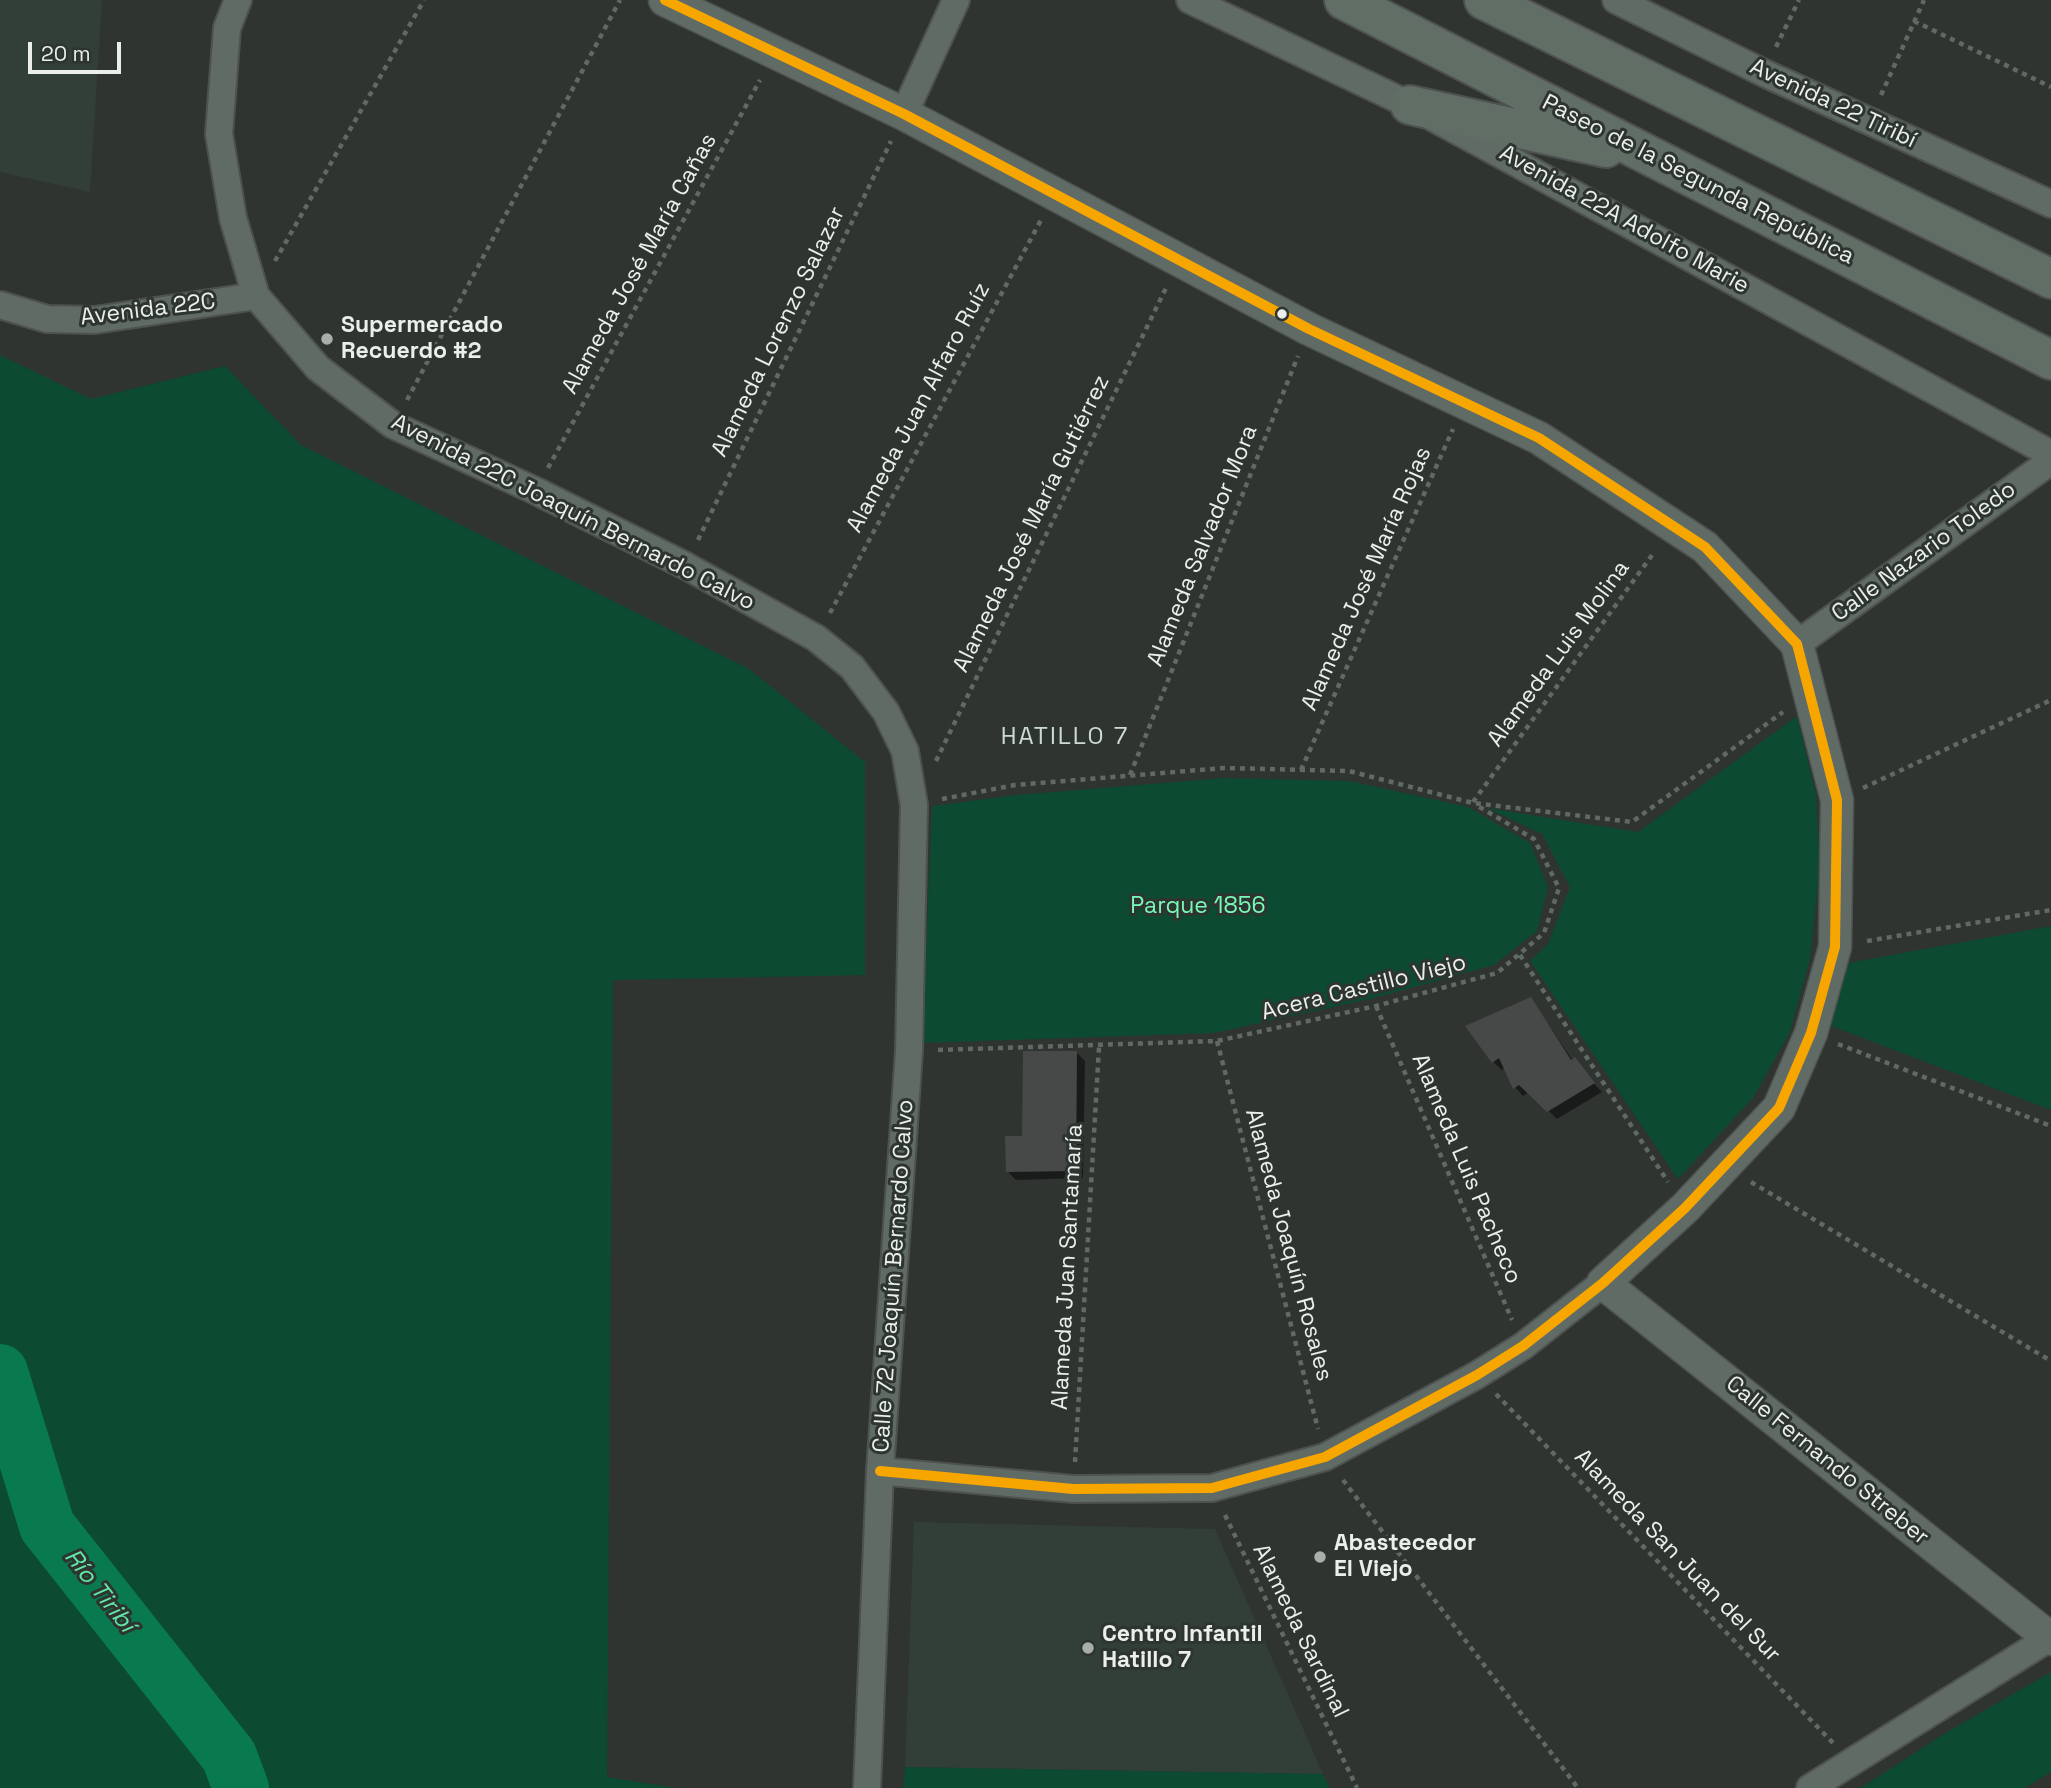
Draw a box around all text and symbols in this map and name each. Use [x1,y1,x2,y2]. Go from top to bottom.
scale bar [32,28,124,72]
text: 20 m [41,40,91,67]
street label: Avenida 22 Tiribí [1745,53,1921,155]
street label: Paseo de la Segunda República [1537,89,1859,271]
street label: Alameda José María Cañas [557,129,723,399]
street label: Avenida 22A Adolfo Marie [1494,140,1754,300]
street label: Alameda Lorenzo Salazar [706,202,852,462]
street label: Alameda Juan Alfaro Ruíz [841,278,997,538]
street label: Avenida 22C [79,288,217,332]
unlabelled marker [1275,307,1289,321]
place label: Supermercado Recuerdo #2 [341,312,503,366]
marker: Supermercado Recuerdo #2 [319,331,335,347]
street label: Alameda José María Gutiérrez [948,371,1116,677]
street label: Avenida 22C Joaquín Bernardo Calvo [387,409,759,617]
street label: Alameda Salvador Mora [1142,421,1264,671]
street label: Alameda José María Rojas [1296,443,1438,715]
street label: Calle Nazario Toledo [1827,476,2021,628]
street label: Alameda Luis Molina [1482,555,1636,753]
district label: HATILLO 7 [1002,723,1128,751]
park label: Parque 1856 [1130,893,1266,921]
street label: Acera Castillo Viejo [1259,949,1469,1027]
street label: Alameda Luis Pacheco [1405,1050,1527,1288]
street label: Calle 72 Joaquín Bernardo Calvo [868,1099,920,1453]
street label: Alameda Joaquín Rosales [1238,1106,1338,1384]
street label: Alameda Juan Santamaría [1047,1123,1089,1411]
street label: Calle Fernando Streber [1720,1371,1934,1551]
street label: Alameda San Juan del Sur [1568,1444,1786,1668]
place label: Abastecedor El Viejo [1334,1530,1476,1584]
street label: Alameda Sardinal [1246,1540,1354,1722]
water label: Río Tiribí [57,1543,141,1639]
marker: Abastecedor El Viejo [1312,1549,1328,1565]
place label: Centro Infantil Hatillo 7 [1102,1621,1263,1675]
marker: Centro Infantil Hatillo 7 [1080,1640,1096,1656]

